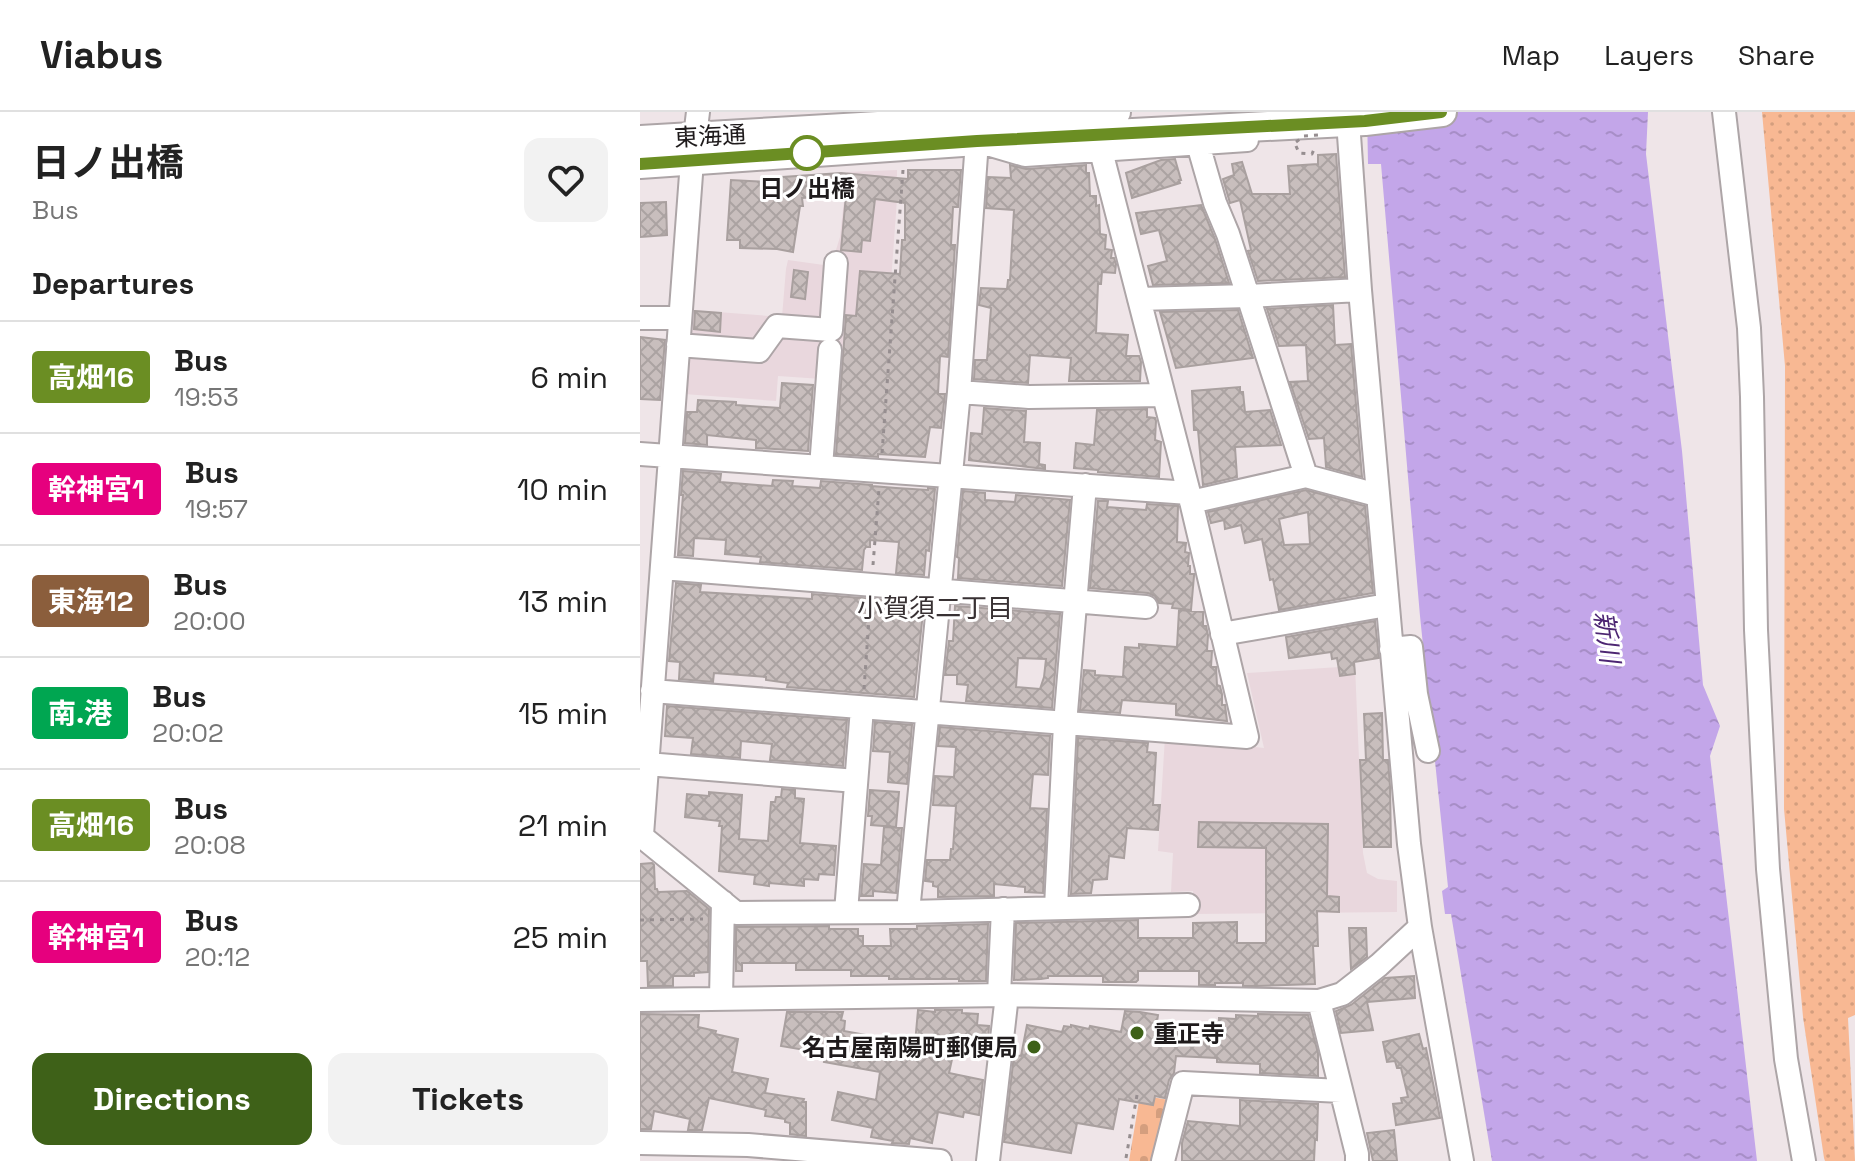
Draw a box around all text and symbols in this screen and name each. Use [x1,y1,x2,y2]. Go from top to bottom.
text: Viabus [40,31,163,79]
text: Map [1502,37,1560,73]
text: Layers [1604,37,1694,73]
text: Share [1738,37,1815,73]
street label: 東海通 [673,119,747,153]
marker: 日ノ出橋 [790,136,824,170]
button: heart [524,138,608,222]
text: 日ノ出橋 [32,139,184,187]
place label: 日ノ出橋 [759,173,855,204]
text: Bus [32,193,79,227]
text: Departures [32,264,194,303]
text: Bus [174,341,228,380]
text: 6 min [530,358,608,397]
text: 高畑16 [48,359,134,395]
text: 19:53 [174,380,239,414]
text: Bus [185,453,239,492]
text: 10 min [517,470,608,509]
text: 幹神宮1 [48,471,145,507]
text: 19:57 [185,492,248,526]
text: Bus [173,565,227,604]
text: 13 min [518,582,608,621]
text: 東海12 [48,583,133,619]
district label: 小賀須二丁目 [857,591,1013,625]
text: 20:00 [173,604,246,638]
water label: 新川 [1587,609,1628,668]
text: Bus [152,677,206,716]
text: 15 min [518,694,608,733]
text: 南.港 [48,695,112,731]
text: 20:02 [152,716,224,750]
text: Bus [174,789,228,828]
text: 21 min [518,806,608,845]
text: 高畑16 [48,807,134,843]
text: 20:08 [174,828,246,862]
text: Bus [185,901,239,940]
text: 25 min [513,918,608,957]
text: 幹神宮1 [48,919,145,955]
text: 20:12 [185,940,250,974]
place label: 重正寺 [1153,1018,1225,1049]
marker: 重正寺 [1128,1024,1146,1042]
place label: 名古屋南陽町郵便局 [802,1032,1018,1063]
marker: 名古屋南陽町郵便局 [1025,1038,1043,1056]
button: Directions [32,1053,312,1145]
button: Tickets [328,1053,608,1145]

